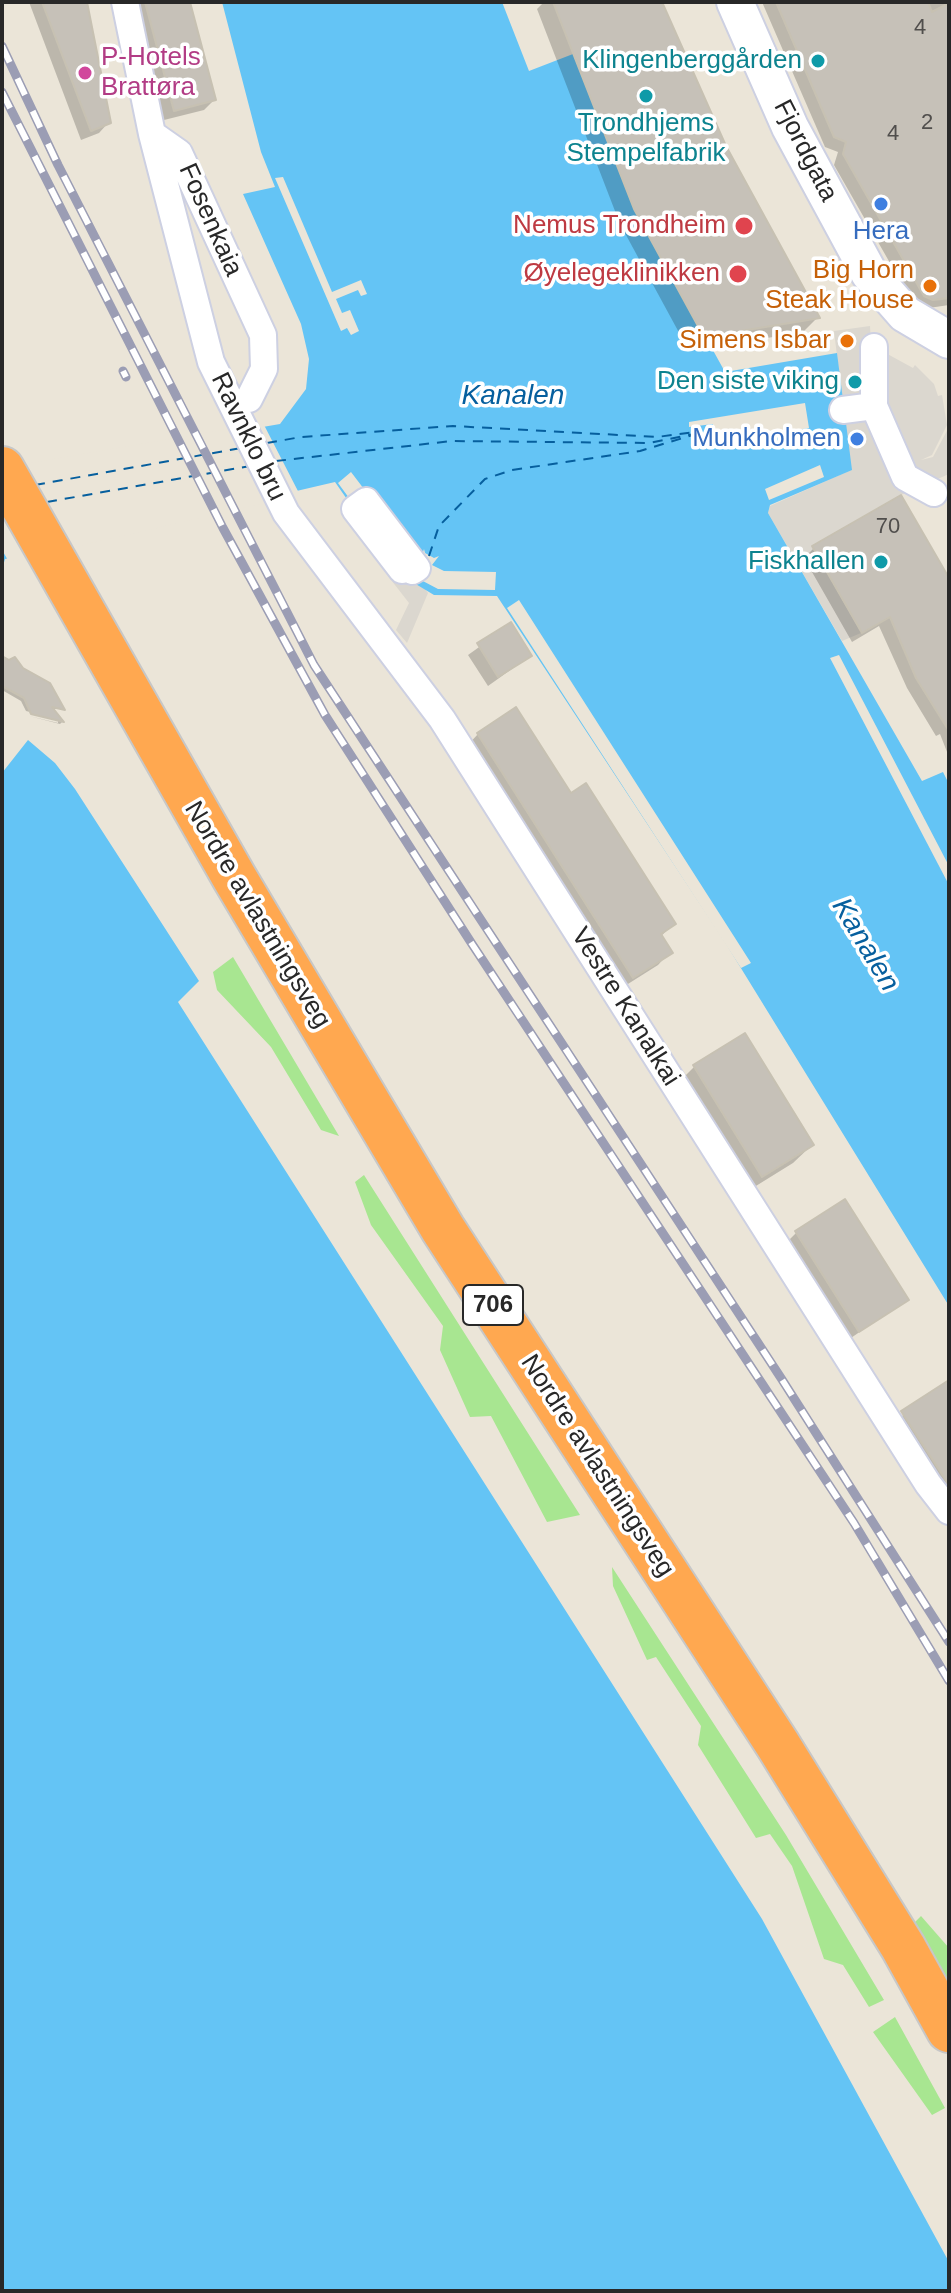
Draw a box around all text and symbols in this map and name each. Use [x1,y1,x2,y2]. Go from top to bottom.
house number: 4 [914,15,926,41]
place label: P-Hotels Brattøra [101,42,201,104]
place label: Klingenberggården [582,45,802,77]
marker: Klingenberggården [809,52,827,70]
marker: P-Hotels Brattøra [76,64,94,82]
marker: Trondhjems Stempelfabrik [637,87,655,105]
street label: Fjordgata [766,95,844,207]
place label: Trondhjems Stempelfabrik [567,108,725,170]
house number: 2 [921,110,933,136]
house number: 4 [887,121,899,147]
street label: Fosenkaia [171,159,249,281]
marker: Hera [872,195,890,213]
place label: Nemus Trondheim [513,210,726,242]
marker: Nemus Trondheim [733,215,755,237]
place label: Hera [853,216,909,248]
place label: Big Horn Steak House [765,255,914,316]
place label: Øyelegeklinikken [523,258,720,290]
marker: Øyelegeklinikken [727,263,749,285]
marker: Big Horn Steak House [921,277,939,295]
place label: Simens Isbar [679,325,831,357]
marker: Simens Isbar [838,332,856,350]
place label: Den siste viking [657,366,839,398]
street label: Ravnklo bru [204,368,292,506]
marker: Den siste viking [846,373,864,391]
water label: Kanalen [462,379,564,413]
place label: Munkholmen [692,423,841,455]
marker: Munkholmen [848,430,866,448]
house number: 70 [876,514,900,540]
place label: Fiskhallen [748,546,865,578]
marker: Fiskhallen [872,553,890,571]
street label: Nordre avlastningsveg [177,796,337,1034]
water label: Kanalen [824,892,906,998]
street label: Vestre Kanalkai [564,922,686,1092]
road number: 706 [463,1285,523,1325]
street label: Nordre avlastningsveg [513,1349,681,1583]

